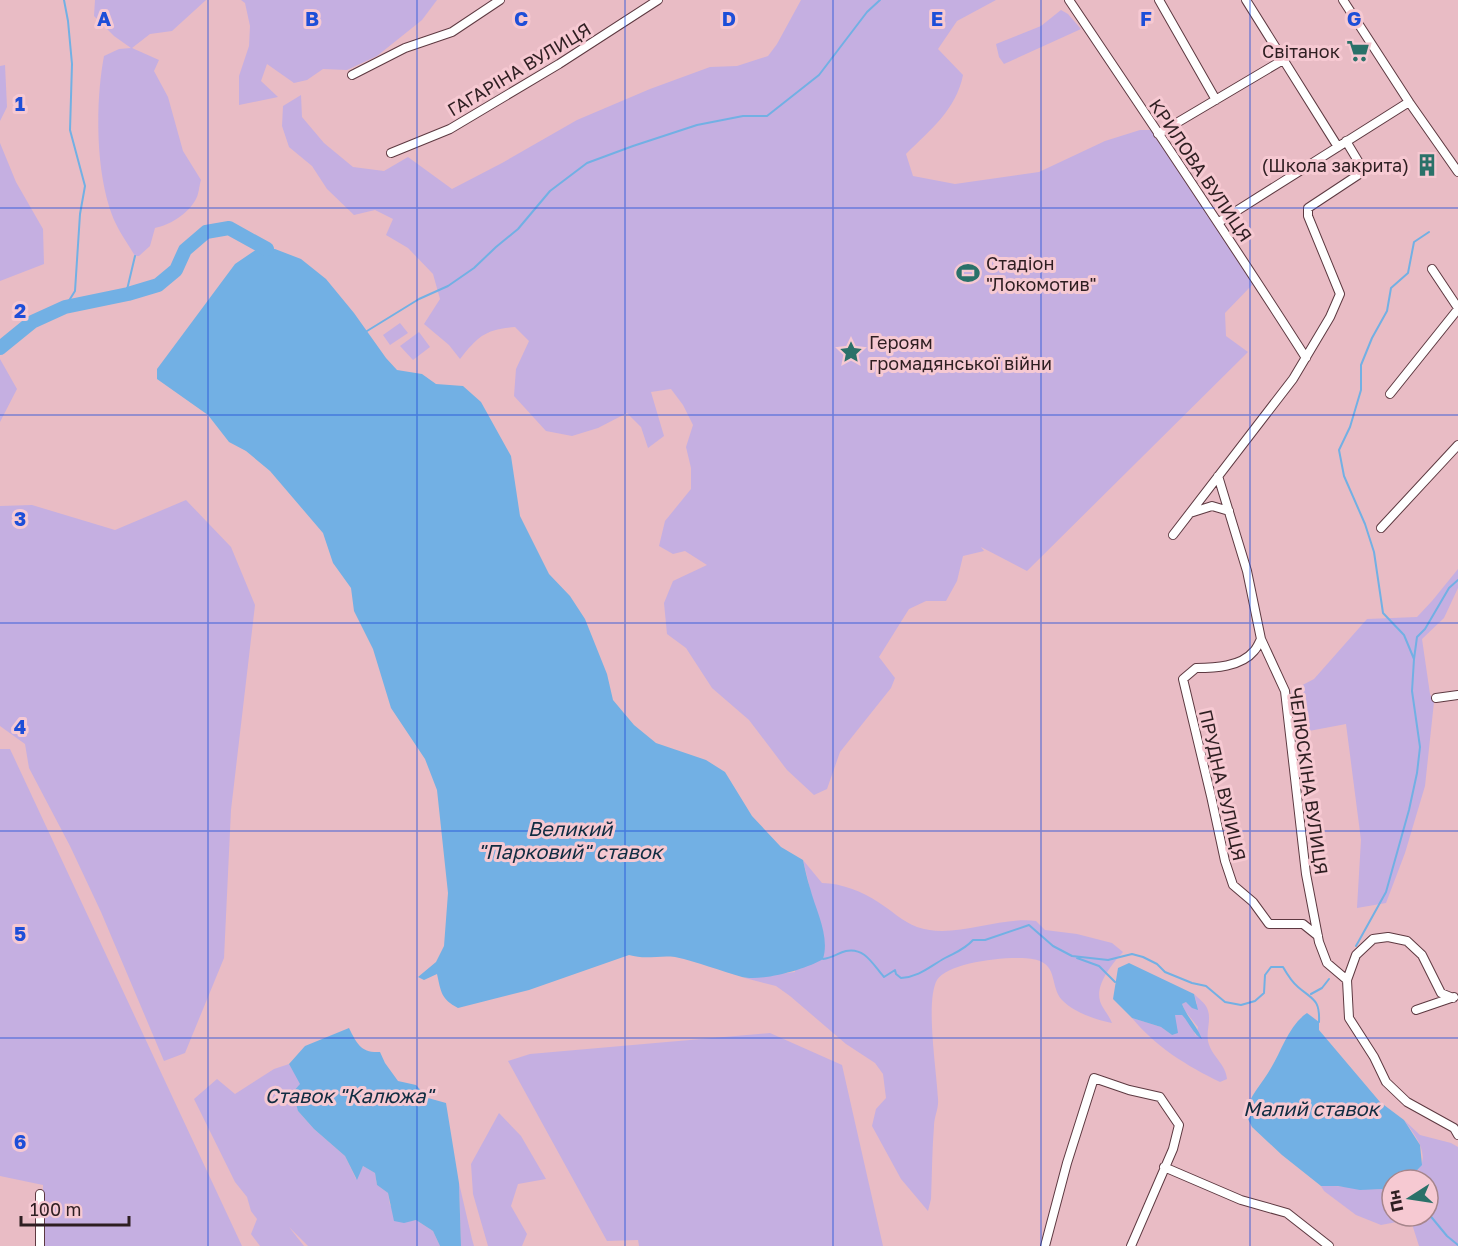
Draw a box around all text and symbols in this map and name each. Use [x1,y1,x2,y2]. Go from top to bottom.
text: A [97,6,111,30]
text: B [305,6,319,30]
text: C [514,6,528,30]
text: D [722,6,736,30]
text: E [931,6,943,30]
text: F [1140,6,1152,30]
text: G [1347,6,1361,30]
street label: ГАГАРІНА ВУЛИЦЯ [443,17,595,121]
supermarket icon: Світанок [1345,38,1371,64]
place label: Світанок [1262,40,1340,62]
text: 1 [15,91,25,115]
street label: КРИЛОВА ВУЛИЦЯ [1145,94,1257,246]
building icon: (Школа закрита) [1414,152,1440,178]
place label: (Школа закрита) [1261,154,1409,176]
place label: Стадіон "Локомотив" [986,252,1097,295]
sports icon: Стадіон "Локомотив" [955,260,981,286]
text: 2 [14,298,26,322]
place label: Героям громадянської війни [869,331,1052,374]
place icon: Героям громадянської війни [838,339,864,365]
text: 3 [14,506,26,530]
street label: ЧЕЛЮСКІНА ВУЛИЦЯ [1285,686,1333,876]
street label: ПРУДНА ВУЛИЦЯ [1195,707,1251,863]
text: 4 [14,714,26,738]
water label: Великий "Парковий" ставок [478,816,665,863]
text: 5 [14,921,26,945]
water label: Ставок "Калюжа" [265,1083,435,1107]
water label: Малий ставок [1243,1096,1381,1120]
text: 6 [14,1129,26,1153]
north arrow [1380,1168,1440,1228]
text: Пн [1383,1188,1407,1214]
scale bar [21,1189,129,1227]
text: 100 m [30,1198,81,1220]

